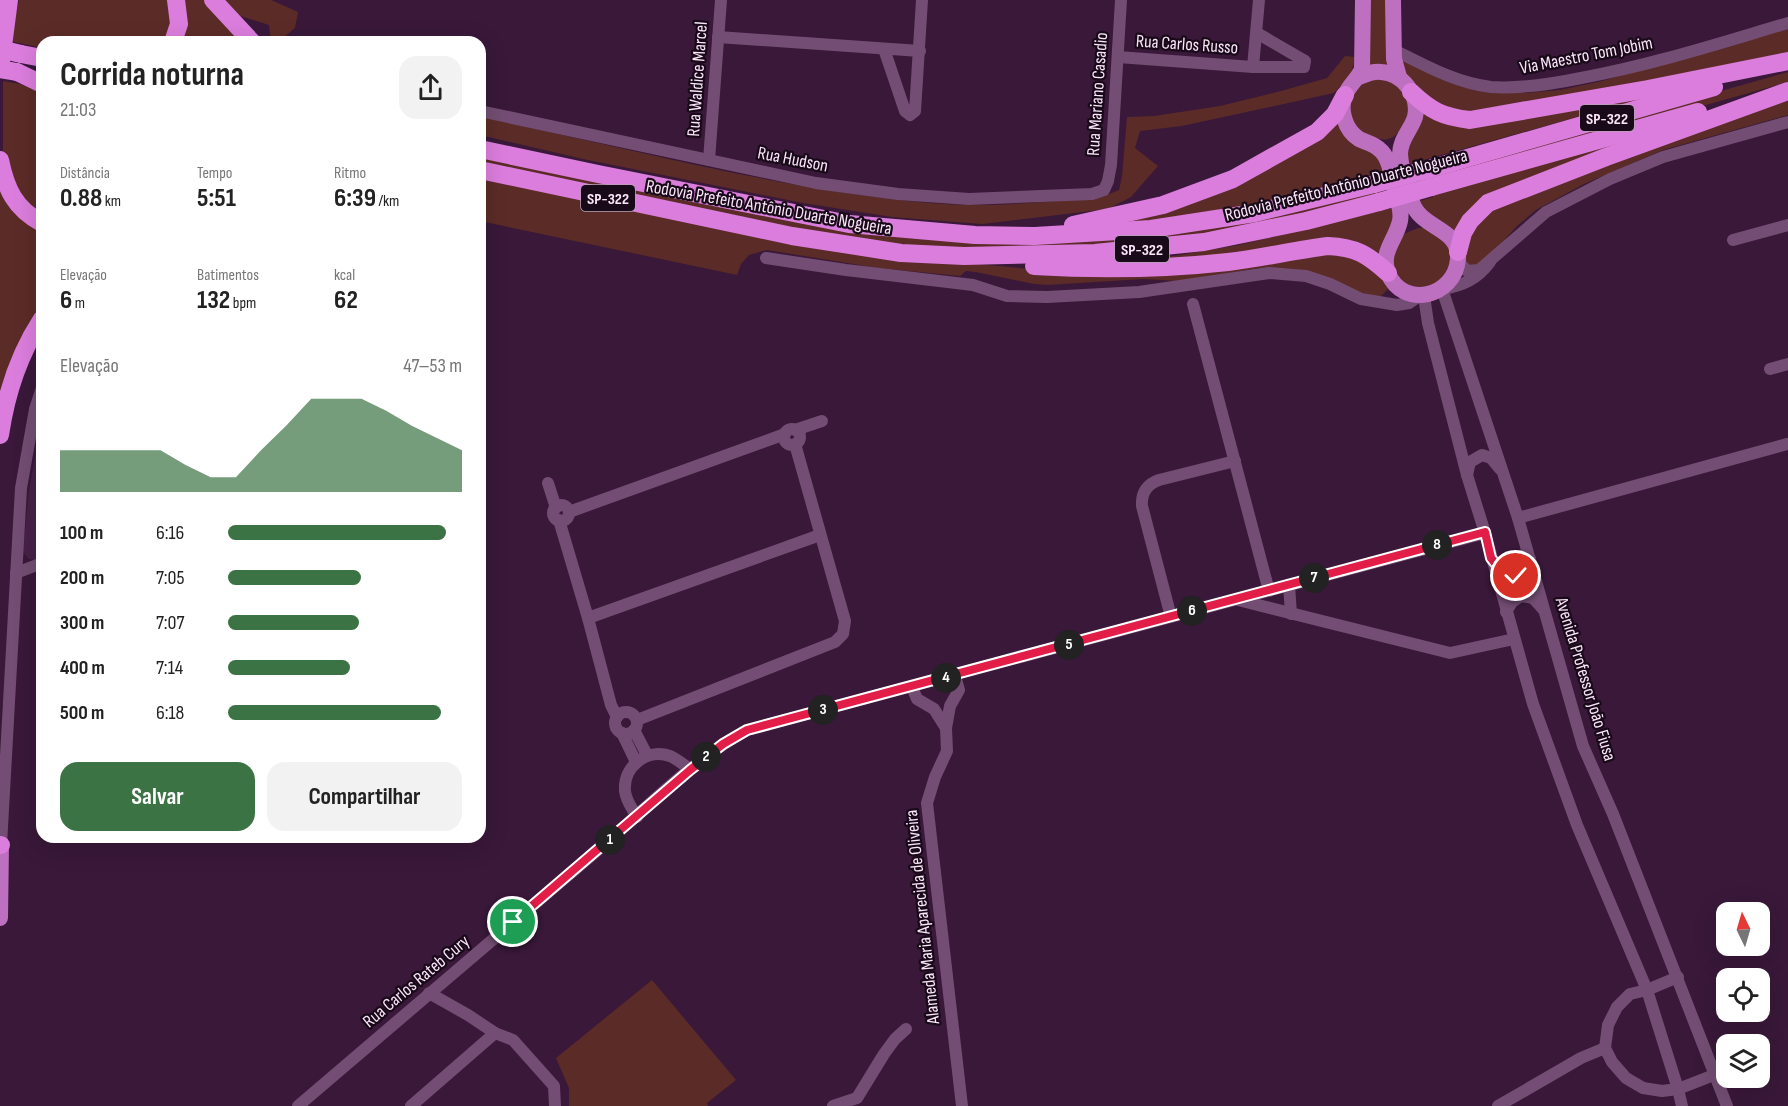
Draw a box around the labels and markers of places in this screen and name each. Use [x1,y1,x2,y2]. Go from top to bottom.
pin: 8 [1422,530,1452,560]
pin [1490,550,1541,601]
pin: 7 [1299,563,1329,593]
pin: 6 [1177,596,1207,626]
pin: 5 [1054,630,1084,660]
pin: 4 [931,663,961,693]
pin: 3 [808,695,838,725]
pin: 2 [691,742,721,772]
pin: 1 [595,825,625,855]
pin [487,896,538,947]

